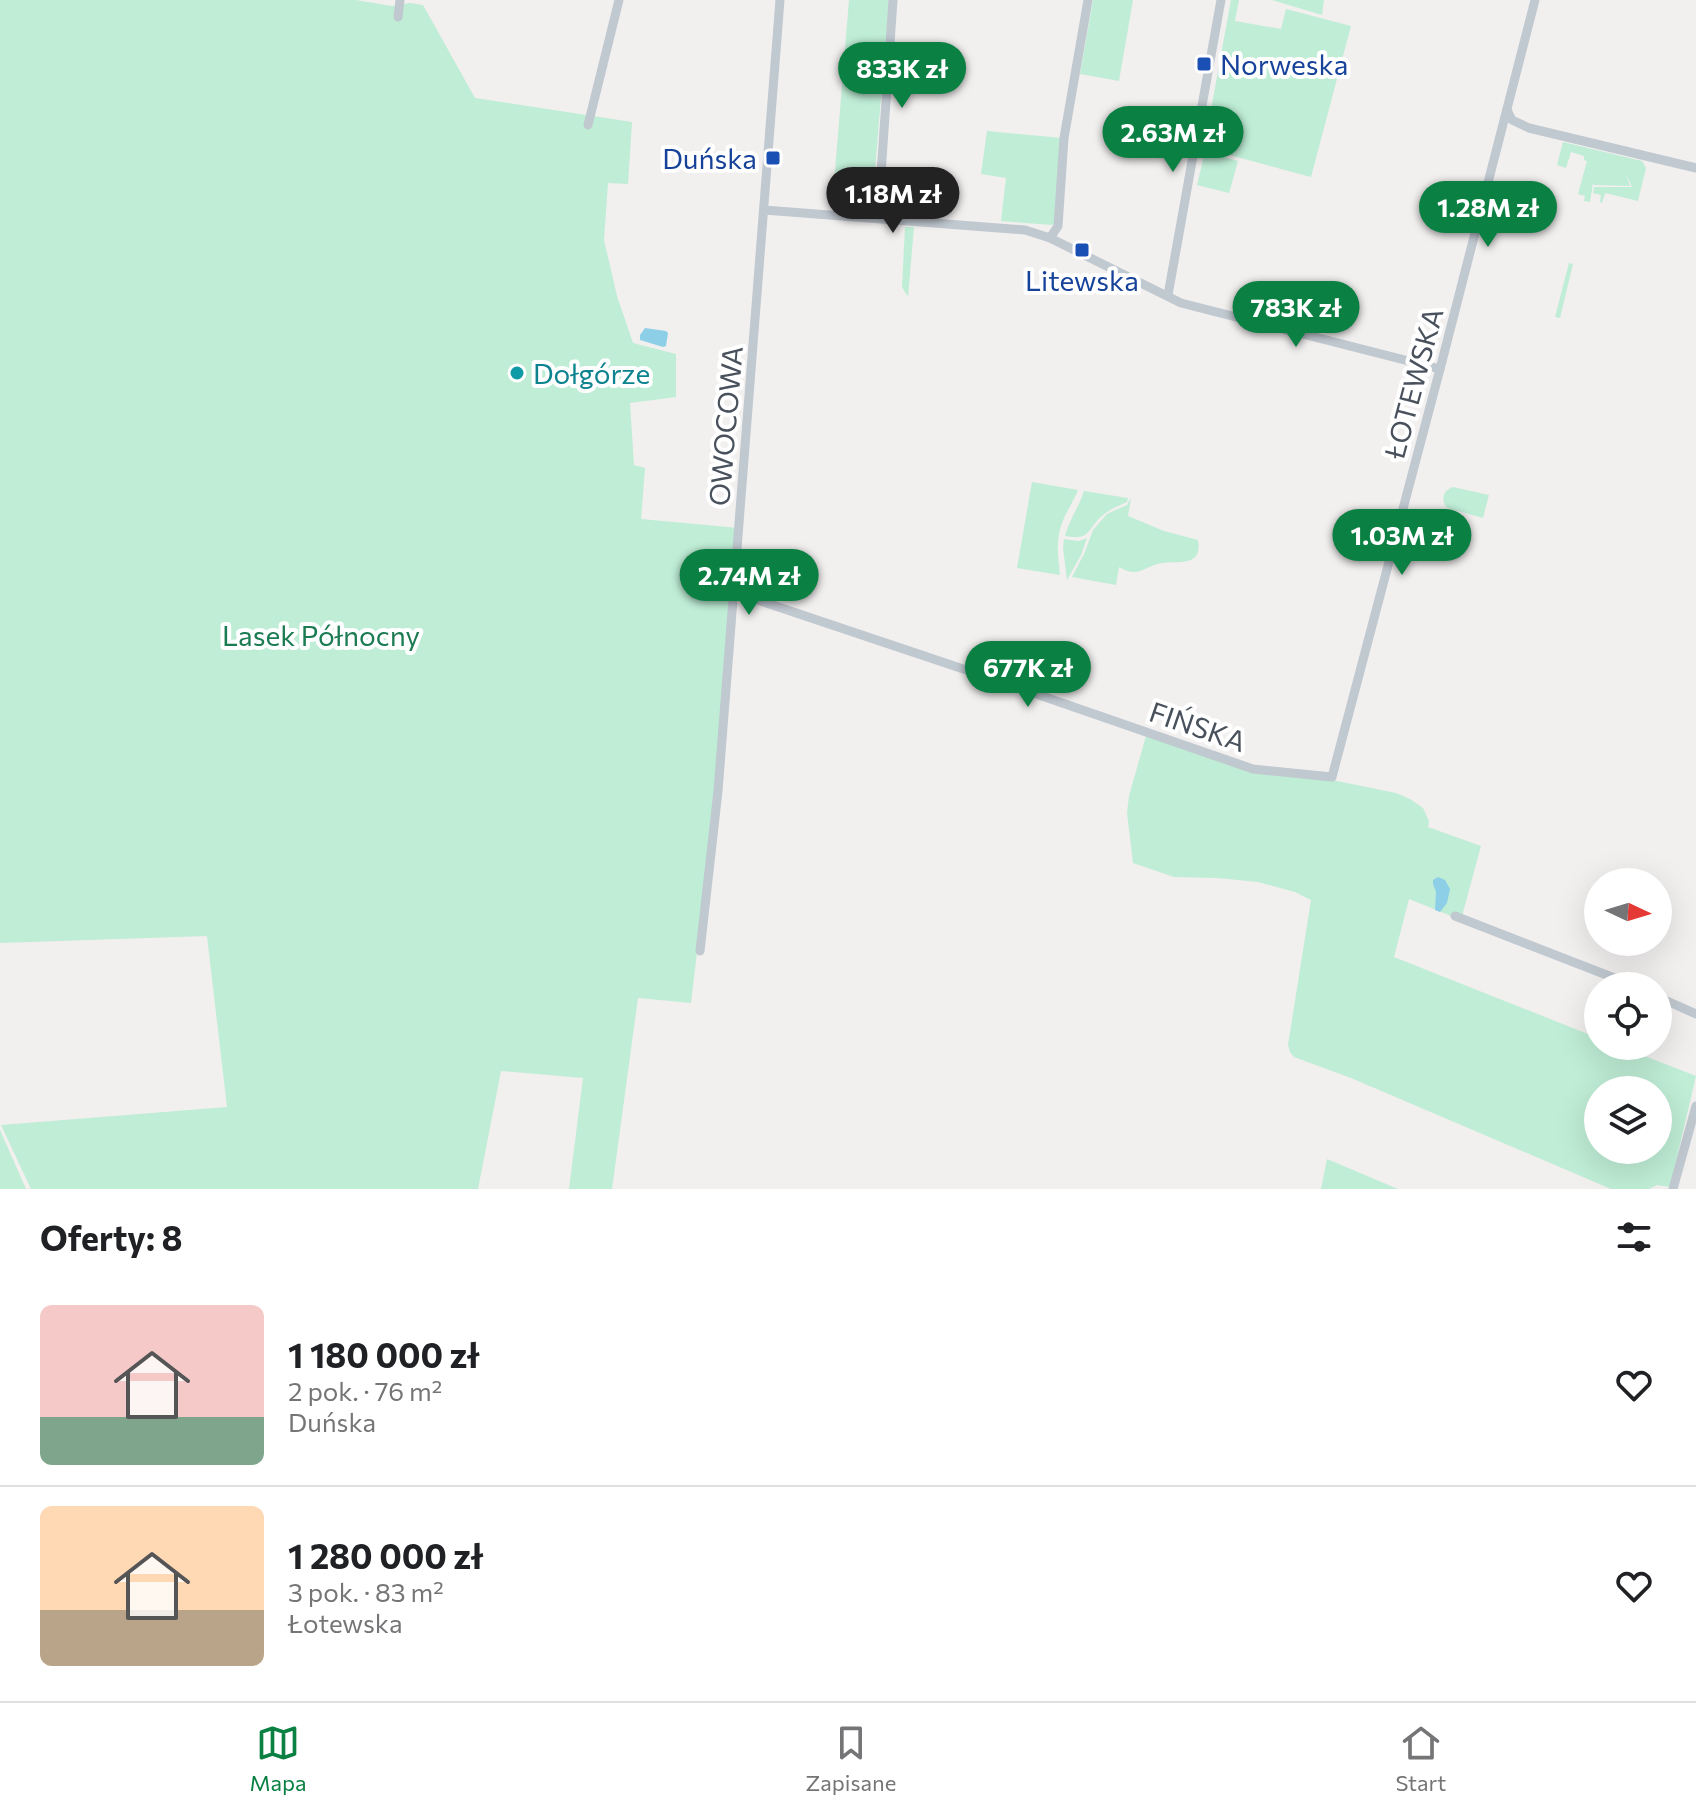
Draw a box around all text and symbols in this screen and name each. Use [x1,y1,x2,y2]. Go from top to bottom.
pin: 833K zł [828,42,976,110]
place label: Norweska [1220,47,1348,81]
text: 833K zł [856,52,948,83]
marker: Norweska [1195,55,1213,73]
pin: 2.63M zł [1090,106,1256,174]
text: 2.63M zł [1121,116,1225,147]
place label: Duńska [662,141,757,175]
marker: Duńska [764,149,782,167]
pin: 1.18M zł [810,167,976,235]
text: 1.18M zł [844,177,942,208]
pin: 1.28M zł [1405,181,1571,249]
text: 1.28M zł [1437,191,1539,222]
marker: Litewska [1073,241,1091,259]
place label: Litewska [1025,263,1139,297]
pin: 783K zł [1222,281,1370,349]
text: 783K zł [1251,291,1341,322]
street label: ŁOTEWSKA [1376,304,1449,463]
street label: OWOCOWA [701,345,749,507]
place label: Dołgórze [533,356,650,390]
marker: Dołgórze [508,364,526,382]
pin: 1.03M zł [1319,509,1485,577]
text: 1.03M zł [1350,519,1454,550]
pin: 2.74M zł [666,549,832,617]
text: 2.74M zł [698,559,800,590]
park label: Lasek Północny [222,618,420,652]
pin: 677K zł [954,641,1102,709]
text: 677K zł [983,651,1073,682]
street label: FIŃSKA [1145,694,1251,758]
north arrow [1584,868,1672,956]
map controls [1584,868,1672,1164]
button: locate [1584,972,1672,1060]
button: layers [1584,1076,1672,1164]
icon: filters [1612,1215,1656,1259]
text: Oferty: 8 [40,1216,182,1258]
text: 1 180 000 zł [288,1333,479,1375]
icon: home [104,1337,200,1433]
icon: heart [1612,1363,1656,1407]
text: 2 pok. · 76 m² [288,1375,442,1406]
text: Duńska [288,1406,376,1437]
text: 1 280 000 zł [288,1534,483,1576]
icon: home [104,1538,200,1634]
icon: heart [1612,1564,1656,1608]
text: 3 pok. · 83 m² [288,1576,444,1607]
text: Łotewska [288,1607,403,1638]
tab: Mapa [250,1721,306,1796]
tab: Zapisane [806,1721,896,1796]
tab: Start [1395,1721,1446,1796]

